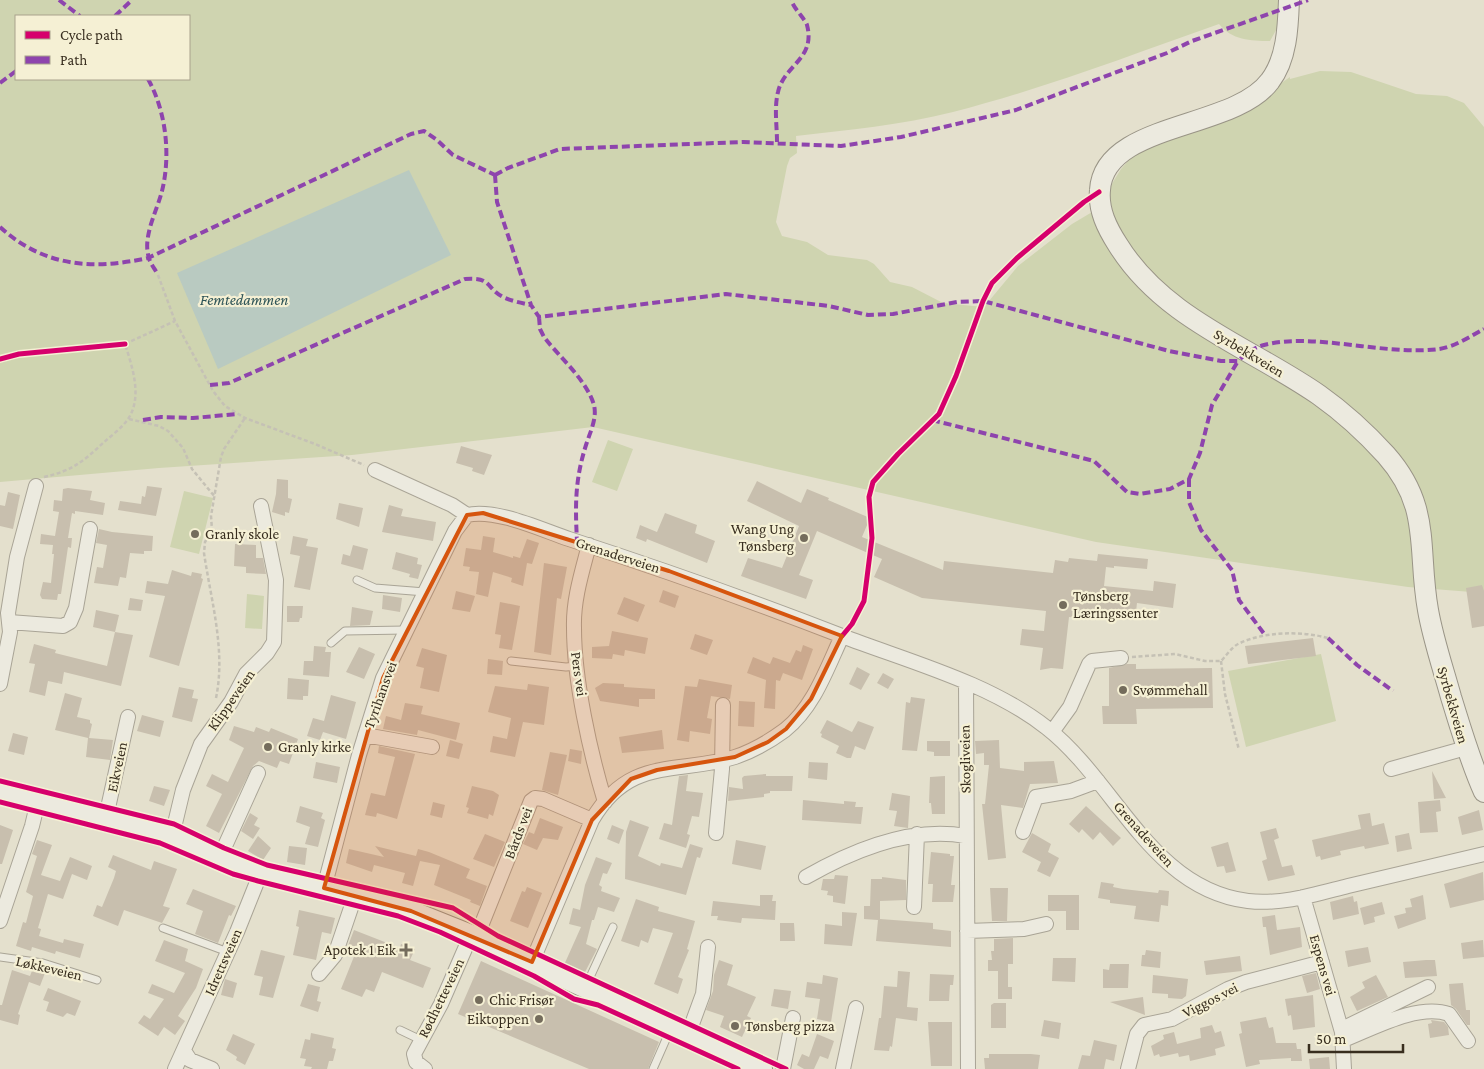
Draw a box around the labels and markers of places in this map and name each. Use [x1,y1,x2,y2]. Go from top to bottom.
place label: Wang Ung Tønsberg [731,521,794,555]
place label: Granly skole [205,526,280,543]
marker: Granly skole [189,528,201,540]
marker: Wang Ung Tønsberg [798,532,810,544]
place label: Tønsberg Læringssenter [1073,588,1159,622]
marker: Tønsberg Læringssenter [1057,599,1069,611]
place label: Svømmehall [1133,682,1208,698]
marker: Svømmehall [1117,684,1129,696]
place label: Granly kirke [278,739,352,756]
marker: Granly kirke [262,741,274,753]
place label: Apotek 1 Eik [324,942,397,959]
marker: Apotek 1 Eik [400,944,412,956]
place label: Chic Frisør [489,992,555,1008]
marker: Chic Frisør [473,994,485,1006]
place label: Eiktoppen [467,1011,529,1028]
marker: Eiktoppen [533,1013,545,1025]
place label: Tønsberg pizza [745,1018,835,1035]
marker: Tønsberg pizza [729,1020,741,1032]

